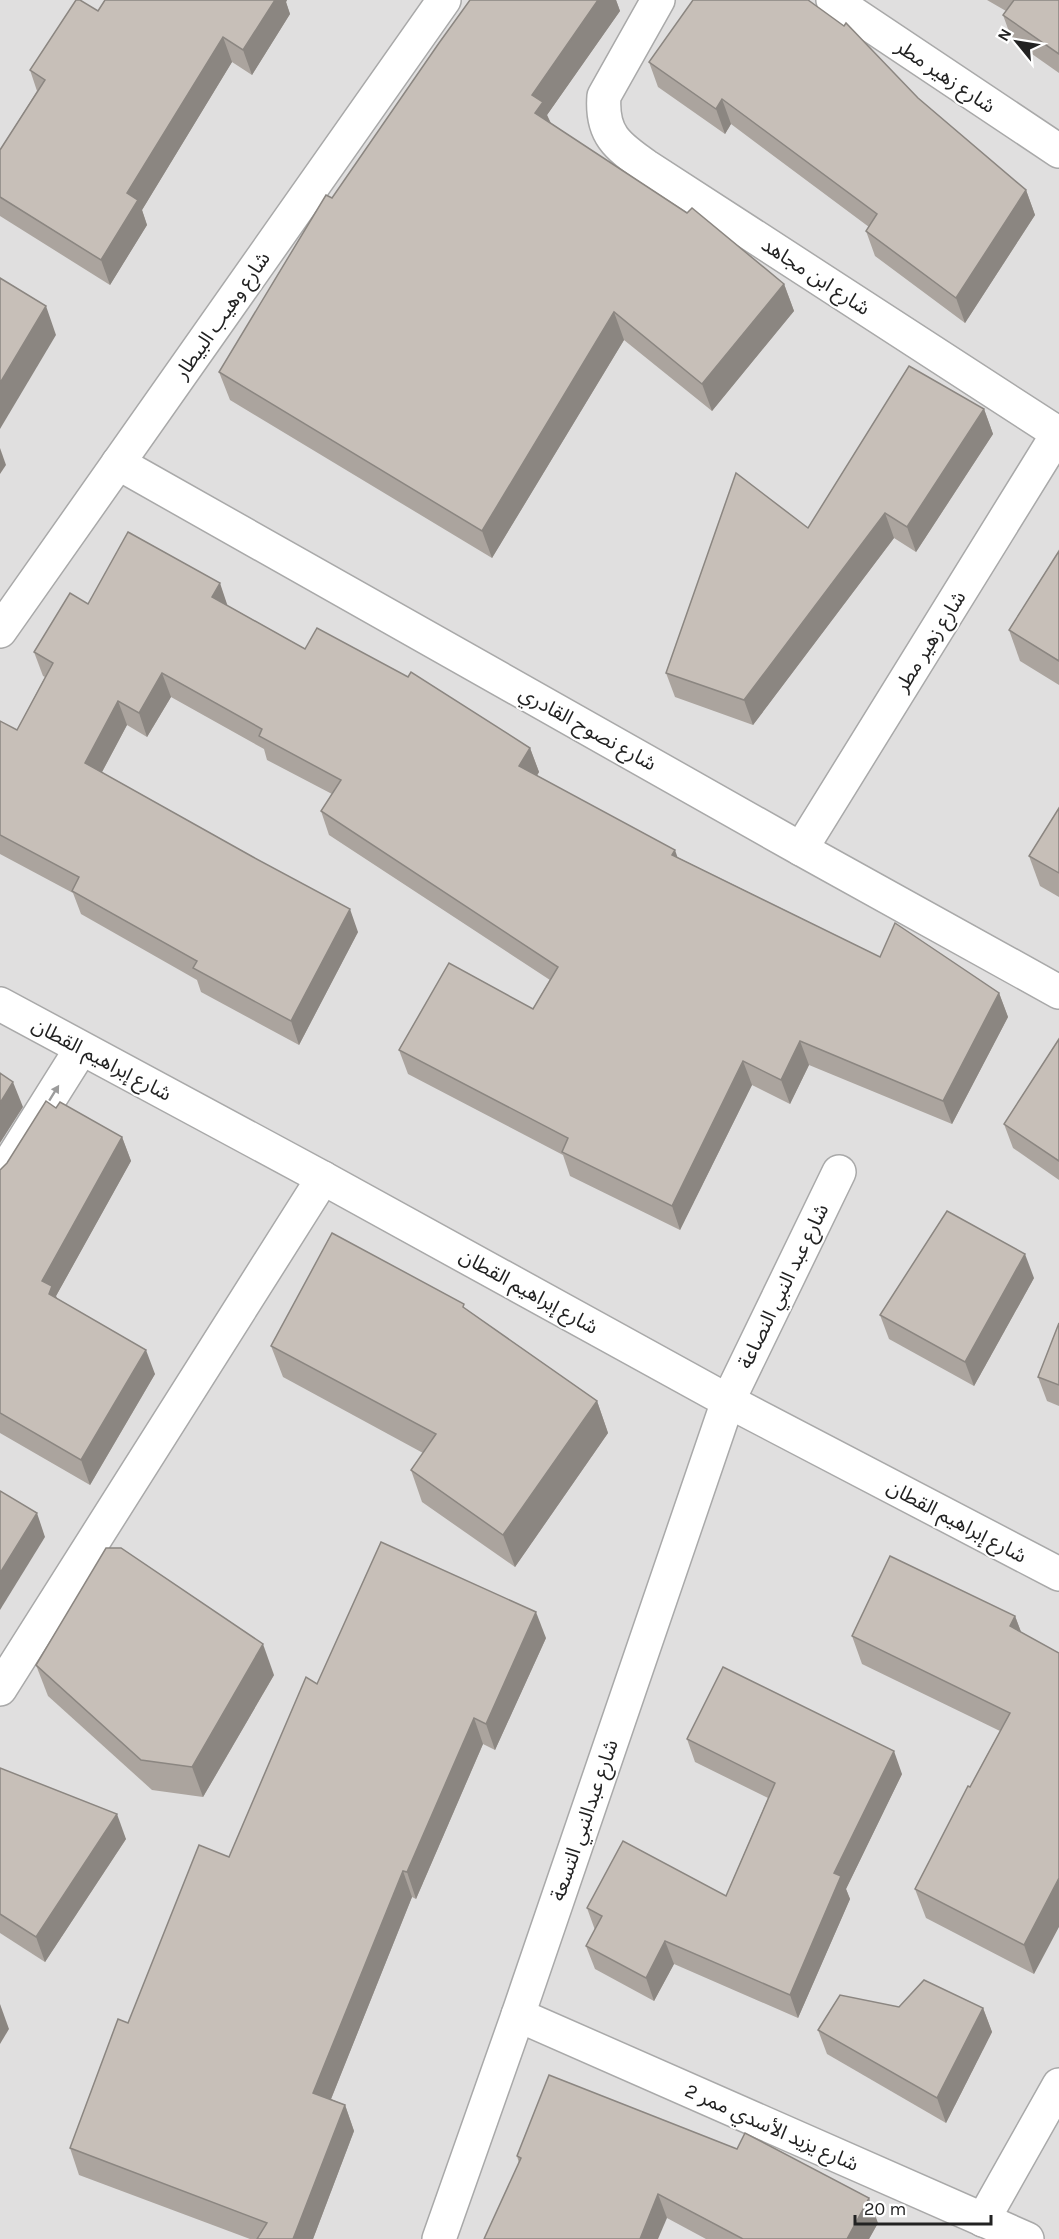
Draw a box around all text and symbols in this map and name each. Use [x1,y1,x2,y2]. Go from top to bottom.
north arrow [987,12,1047,72]
text: N [993,25,1016,44]
street label: شارع زهير مطر [889,34,1000,120]
street label: شارع ابن مجاهد [756,233,874,322]
street label: شارع وهيب البيطار [169,247,277,386]
street label: شارع زهير مطر [890,587,973,698]
street label: شارع نصوح القادري [514,681,660,779]
street label: شارع إبراهيم القطان [27,1013,175,1109]
one-way arrow [48,1085,59,1101]
street label: شارع عبد النبي النصاعة [734,1200,837,1374]
street label: شارع إبراهيم القطان [454,1244,602,1342]
street label: شارع إبراهيم القطان [882,1475,1030,1571]
street label: شارع عبدالنبي التسعة [546,1737,626,1905]
street label: شارع يزيد الأسدي ممر 2 [680,2079,862,2179]
scale bar [855,2188,992,2226]
text: 20 m [864,2198,906,2220]

